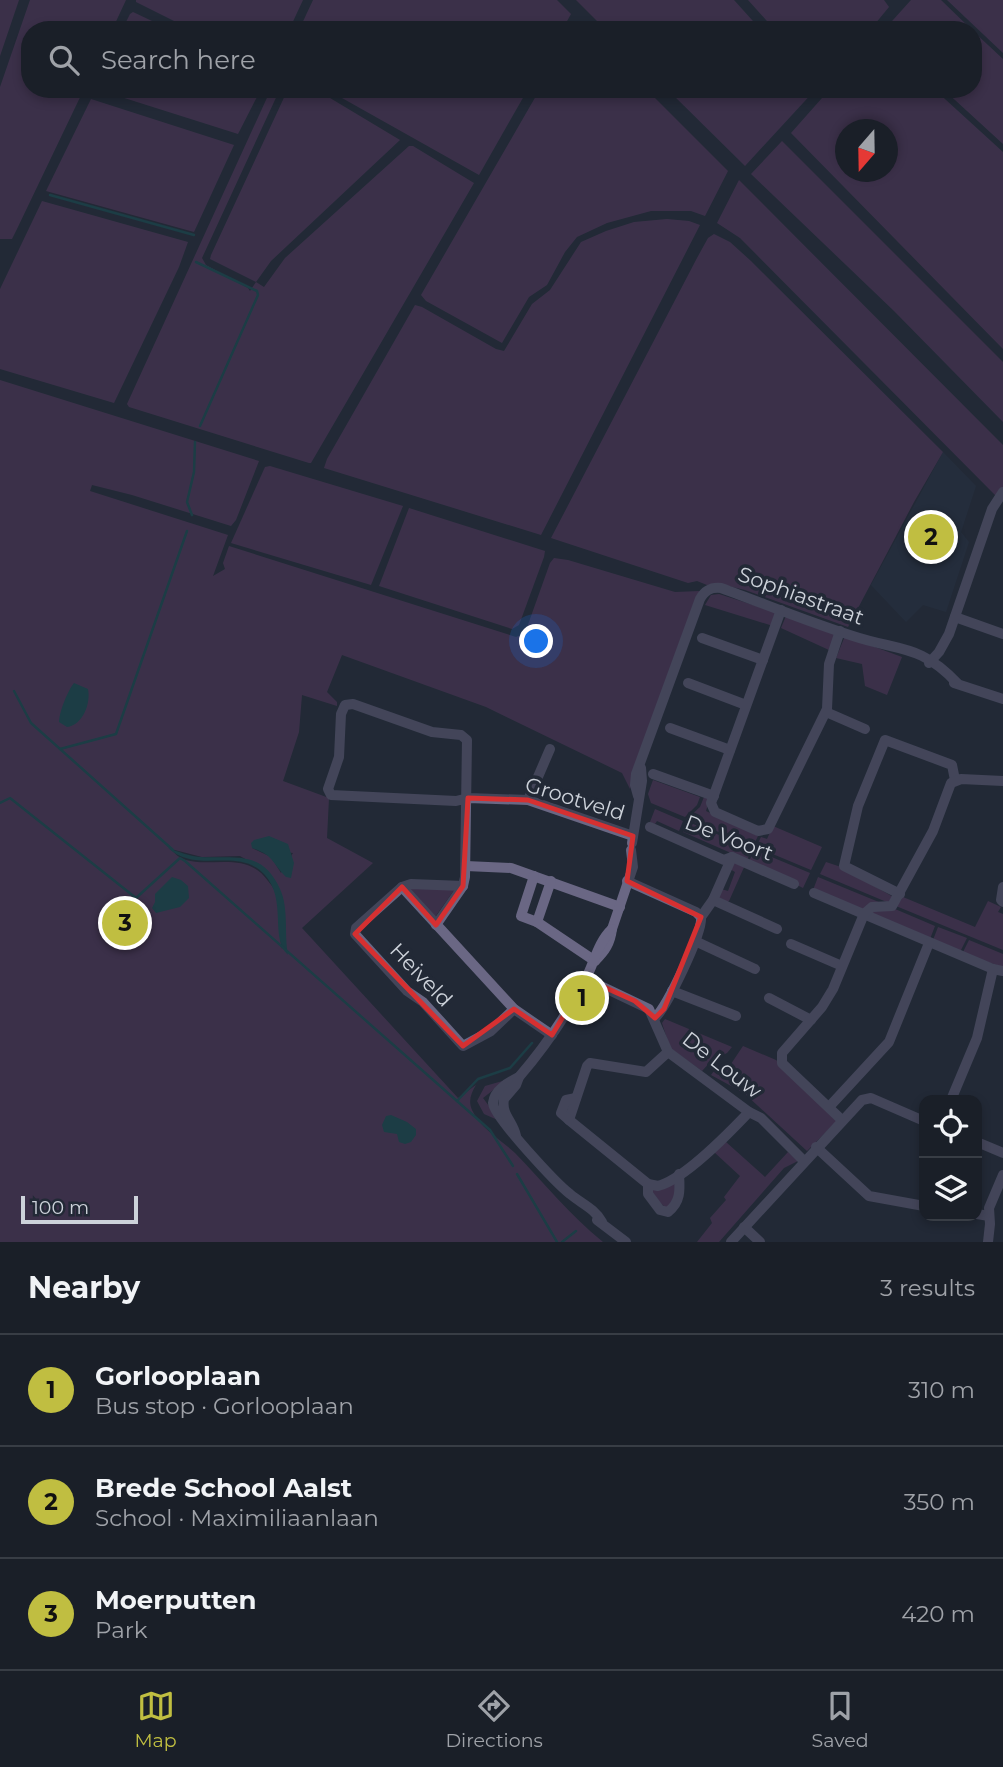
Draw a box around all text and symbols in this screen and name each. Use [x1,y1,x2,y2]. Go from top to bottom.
search box [21,21,982,98]
icon: search [45,41,83,79]
text: Search here [101,44,256,76]
north arrow [835,119,898,182]
pin: 2 [908,511,954,563]
street label: Sophiastraat [735,561,868,630]
your location [519,624,553,658]
street label: Grootveld [522,772,628,825]
street label: De Voort [681,809,777,866]
pin: 3 [102,897,148,949]
street label: Heiveld [385,938,458,1012]
pin: 1 [559,972,605,1024]
street label: De Louw [678,1026,767,1104]
map controls [919,1095,982,1221]
button: locate [919,1095,982,1158]
button: layers [919,1158,982,1221]
scale bar [21,1193,138,1225]
text: 100 m [32,1196,89,1219]
text: Nearby [28,1269,140,1306]
text: 3 results [880,1274,975,1302]
text: Gorlooplaan [95,1360,261,1392]
text: 1 [46,1376,56,1404]
text: 310 m [908,1376,975,1404]
text: Bus stop · Gorlooplaan [95,1392,354,1420]
text: Brede School Aalst [95,1472,352,1504]
text: 2 [44,1488,58,1516]
text: 350 m [904,1488,975,1516]
text: School · Maximiliaanlaan [95,1504,379,1532]
text: Moerputten [95,1584,256,1616]
text: 3 [44,1600,58,1628]
text: 420 m [901,1600,975,1628]
text: Park [95,1616,148,1644]
tab: Map [134,1687,177,1752]
tab: Directions [445,1687,543,1752]
tab: Saved [812,1687,869,1752]

